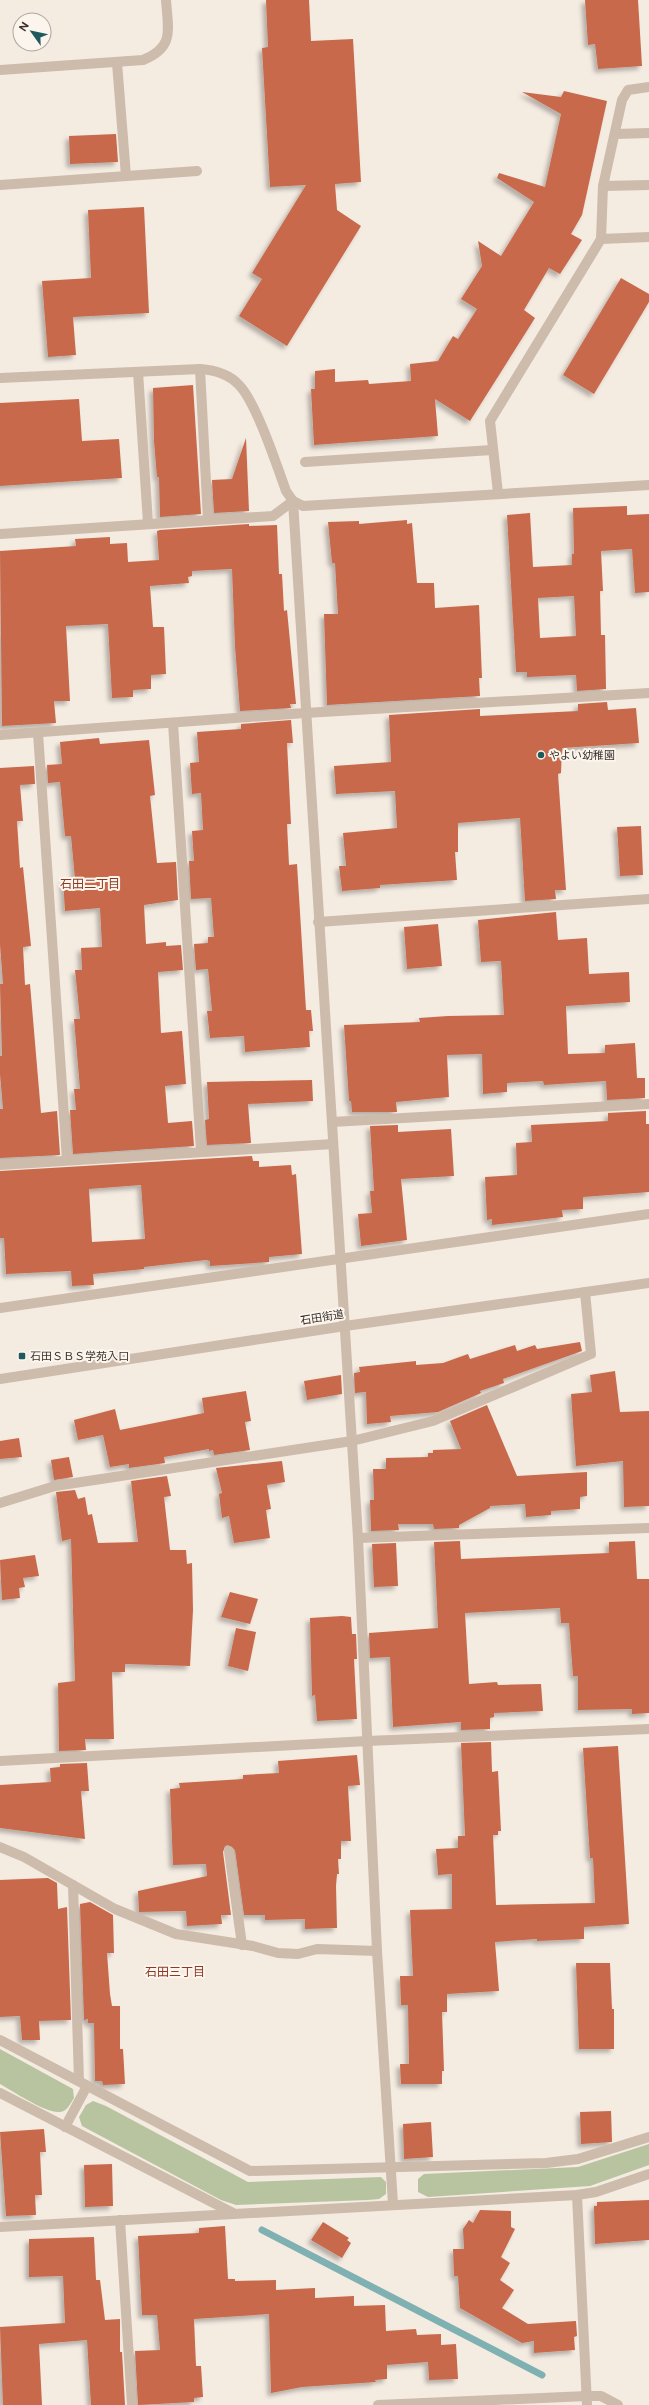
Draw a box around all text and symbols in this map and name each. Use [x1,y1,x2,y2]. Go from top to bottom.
north arrow [12,12,52,52]
text: N [16,20,32,34]
place label: やよい幼稚園 [549,749,615,762]
marker: やよい幼稚園 [536,750,546,760]
district label: 石田二丁目 [60,877,120,891]
street label: 石田街道 [299,1308,345,1327]
place label: 石田ＳＢＳ学苑入口 [30,1350,129,1363]
marker: 石田ＳＢＳ学苑入口 [17,1351,27,1361]
district label: 石田三丁目 [145,1965,205,1979]

